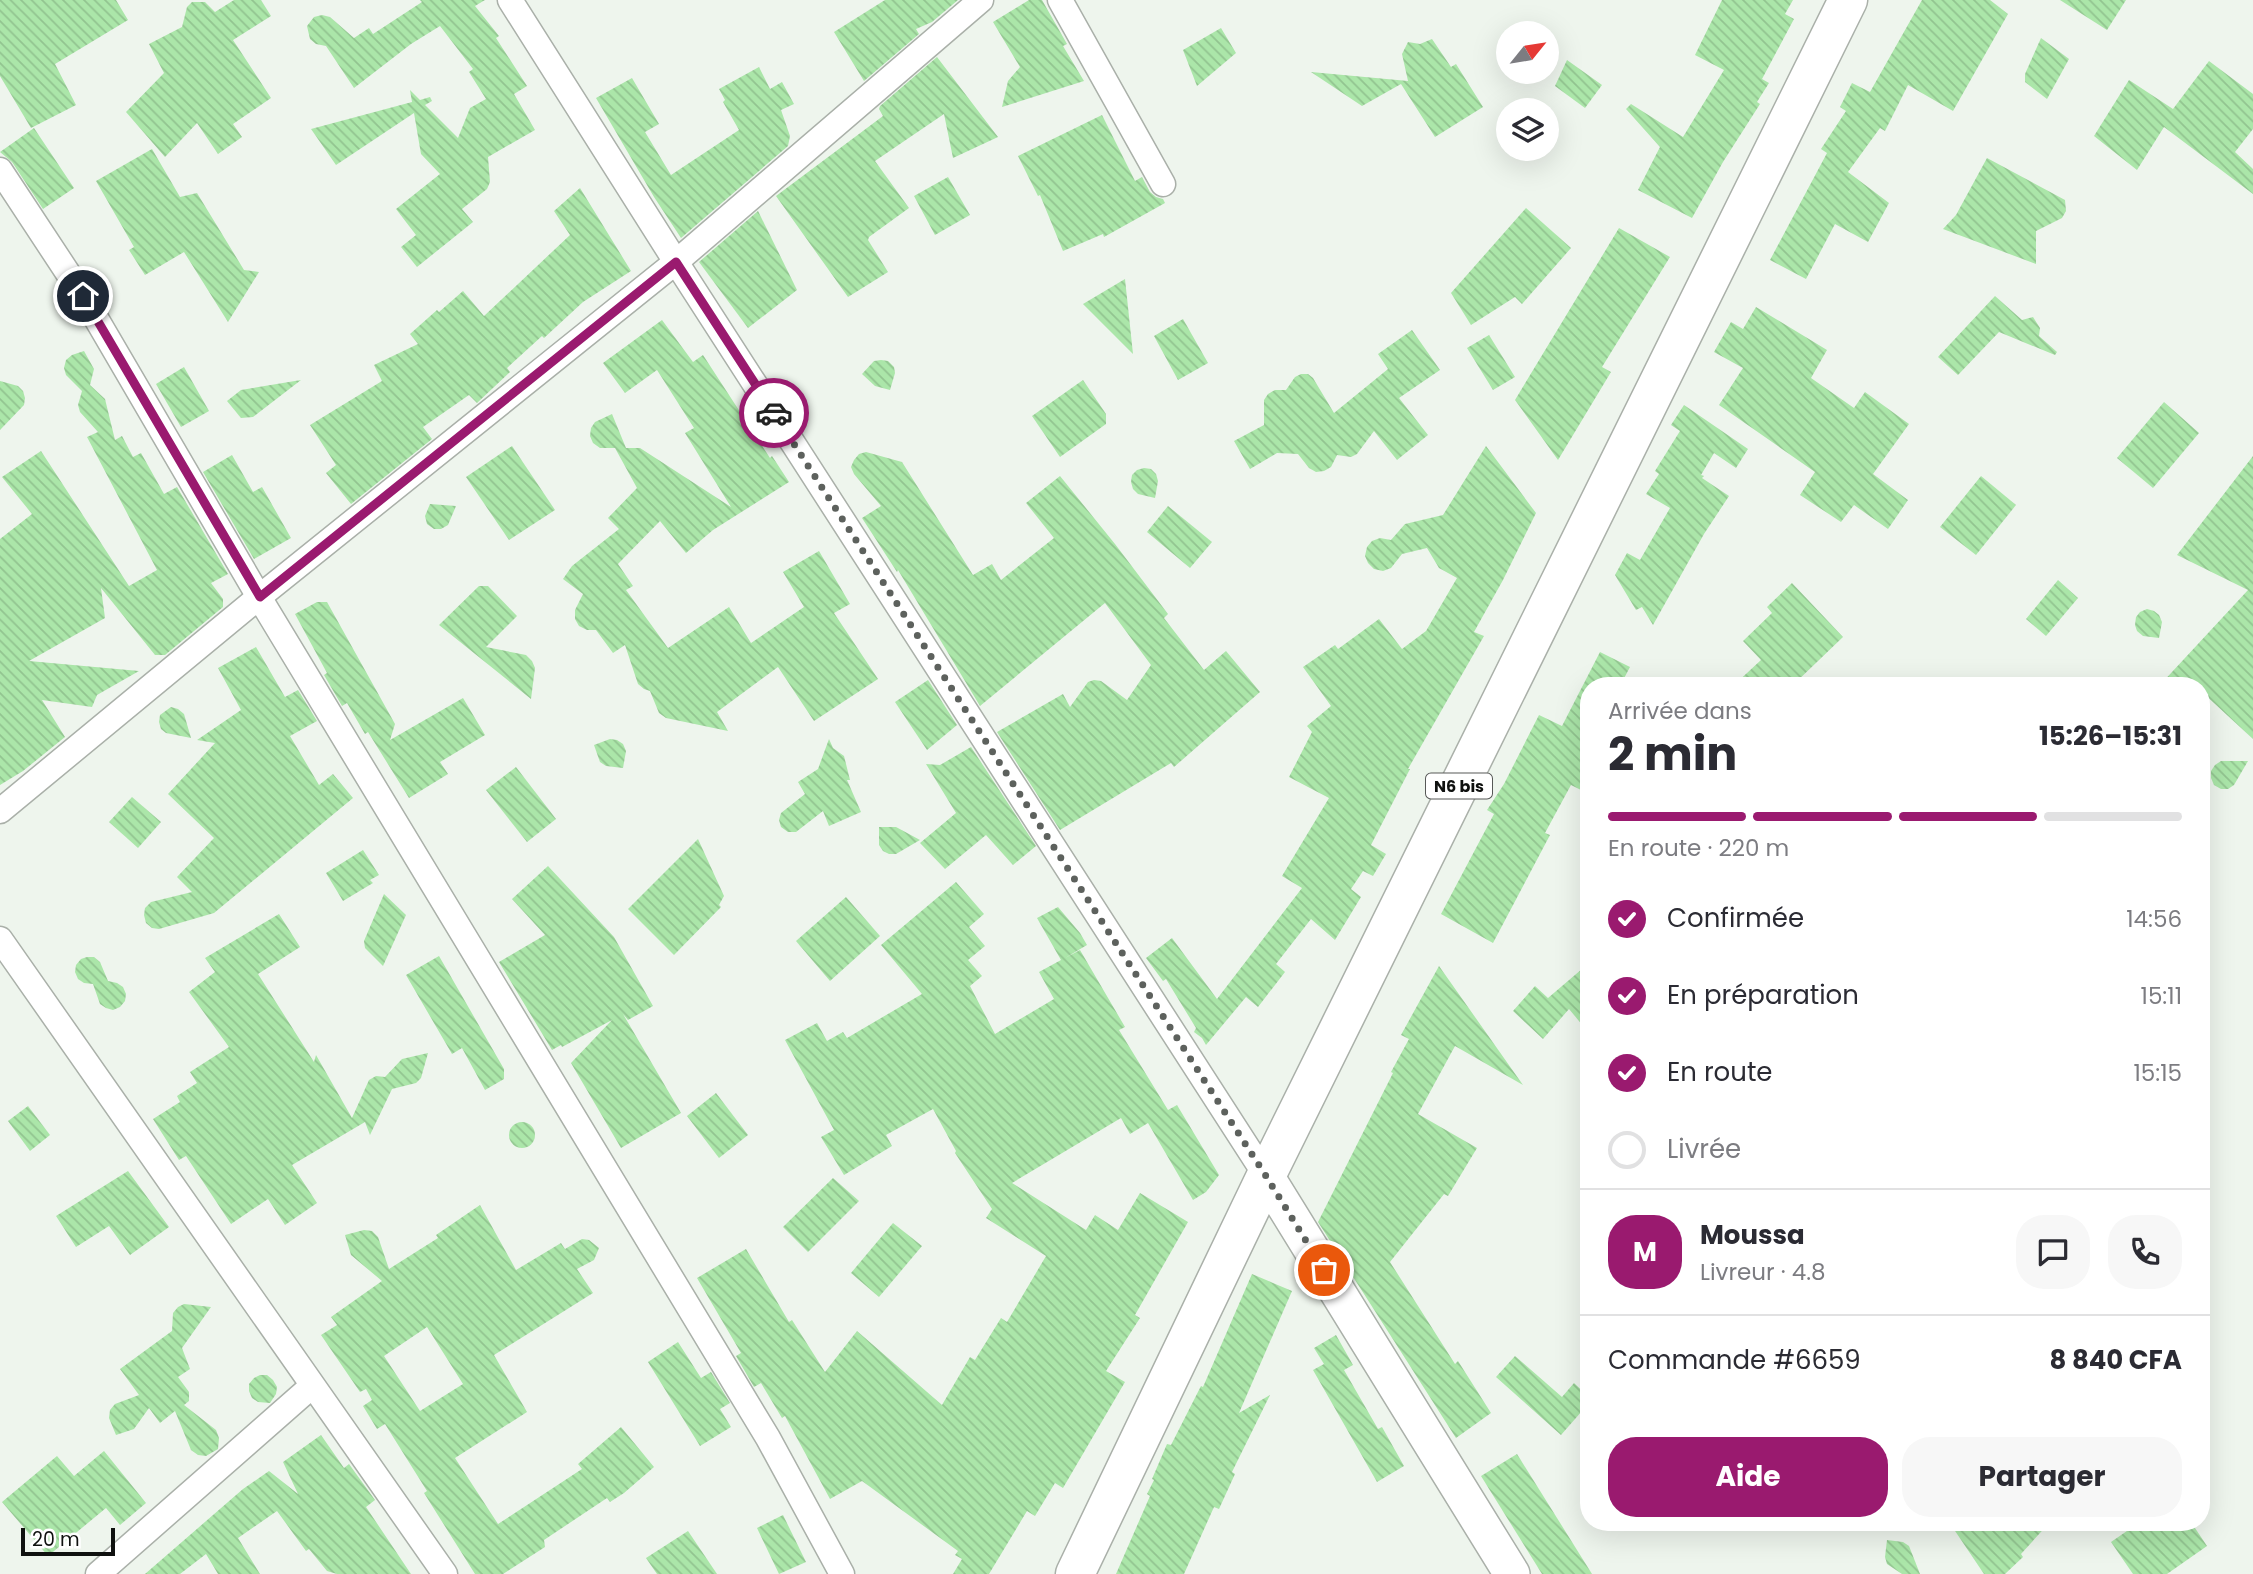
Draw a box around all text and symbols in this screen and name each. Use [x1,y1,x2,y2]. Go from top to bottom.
north arrow [1496,21,1559,84]
map controls [1496,21,1559,161]
button: layers [1496,98,1559,161]
pin [53,266,113,326]
icon: home [64,277,102,315]
courier [739,378,809,448]
icon: car [755,394,793,432]
text: Arrivée dans [1608,695,1752,727]
text: 15:26–15:31 [2039,718,2182,754]
text: 2 min [1608,722,1737,786]
road number: N6 bis [1426,774,1492,799]
text: En route · 220 m [1608,832,1789,864]
icon: check [1608,900,1646,938]
text: Confirmée [1667,900,1804,936]
text: 14:56 [2126,903,2182,935]
icon: check [1608,977,1646,1015]
text: En préparation [1667,977,1859,1013]
text: 15:11 [2141,980,2182,1012]
icon: check [1608,1054,1646,1092]
text: En route [1667,1054,1772,1090]
text: 15:15 [2133,1057,2182,1089]
text: Livrée [1667,1131,1741,1167]
button: chat [2016,1215,2090,1289]
button: phone [2108,1215,2182,1289]
text: Moussa [1700,1217,1805,1253]
text: M [1633,1234,1657,1270]
pin [1294,1240,1354,1300]
icon: bag [1305,1251,1343,1289]
text: Livreur · 4.8 [1700,1256,1826,1288]
text: Commande #6659 [1608,1342,1861,1378]
text: 8 840 CFA [2050,1342,2182,1378]
button: Aide [1608,1437,1888,1517]
button: Partager [1902,1437,2182,1517]
scale bar [21,1525,116,1557]
text: 20 m [32,1526,80,1553]

